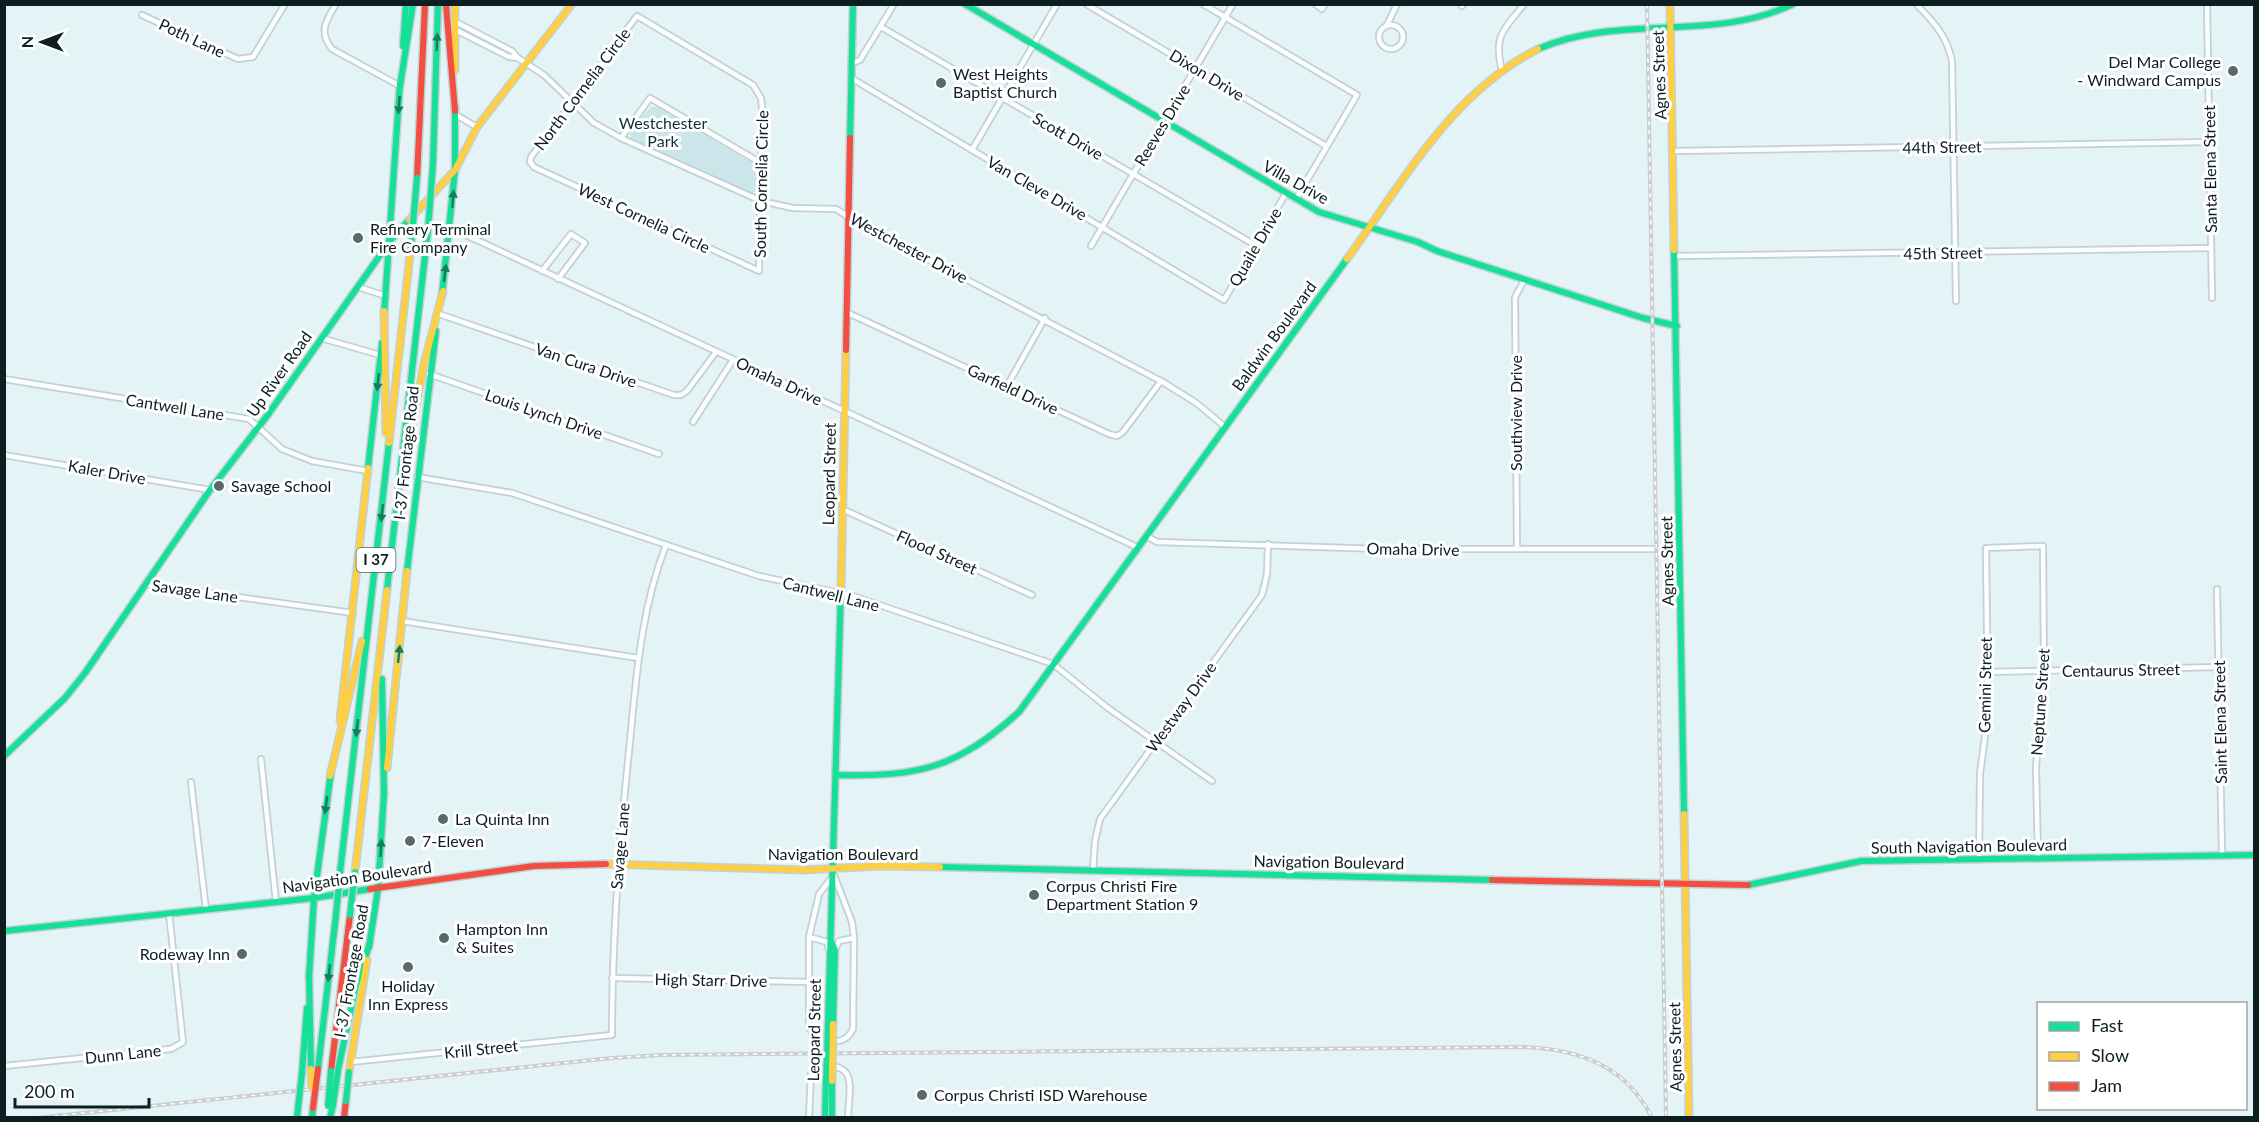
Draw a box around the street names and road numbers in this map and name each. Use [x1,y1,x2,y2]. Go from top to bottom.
street label: Poth Lane [156,14,228,61]
street label: North Cornelia Circle [529,24,634,154]
street label: Agnes Street [1647,30,1670,120]
street label: Dixon Drive [1166,45,1248,104]
street label: Reeves Drive [1130,80,1193,169]
street label: Santa Elena Street [2199,105,2220,233]
street label: Scott Drive [1030,108,1107,163]
street label: South Cornelia Circle [750,110,771,258]
street label: 44th Street [1902,136,1982,157]
street label: Van Cleve Drive [984,151,1091,224]
street label: Villa Drive [1260,156,1333,207]
street label: West Cornelia Circle [575,179,713,256]
street label: Quaile Drive [1224,204,1285,290]
street label: Westchester Drive [847,209,971,287]
street label: 45th Street [1903,242,1983,263]
street label: Baldwin Boulevard [1227,277,1320,394]
street label: Up River Road [242,327,315,420]
street label: Van Cura Drive [533,338,639,391]
street label: Omaha Drive [733,352,825,409]
street label: Southview Drive [1506,355,1525,471]
street label: Garfield Drive [965,359,1062,418]
street label: Louis Lynch Drive [483,384,606,443]
street label: I-37 Frontage Road [389,385,422,521]
street label: Cantwell Lane [125,389,226,424]
street label: Leopard Street [818,422,839,526]
street label: Kaler Drive [67,455,147,488]
street label: Agnes Street [1656,516,1677,606]
street label: Flood Street [894,525,981,578]
street label: Omaha Drive [1366,538,1460,559]
road number: I 37 [356,548,395,572]
street label: Cantwell Lane [781,572,882,615]
street label: Savage Lane [151,575,239,606]
street label: Gemini Street [1974,637,1995,733]
street label: Neptune Street [2026,647,2053,756]
street label: Westway Drive [1141,658,1220,756]
street label: Centaurus Street [2062,659,2181,680]
street label: Saint Elena Street [2209,660,2230,784]
street label: Savage Lane [606,802,633,890]
street label: South Navigation Boulevard [1871,834,2067,857]
street label: Navigation Boulevard [768,844,918,863]
street label: Navigation Boulevard [1253,851,1405,872]
street label: Navigation Boulevard [281,857,433,896]
street label: I-37 Frontage Road [329,903,372,1039]
street label: High Starr Drive [654,969,768,990]
street label: Leopard Street [803,978,824,1082]
street label: Agnes Street [1664,1002,1685,1092]
street label: Krill Street [443,1035,519,1062]
street label: Dunn Lane [84,1040,162,1067]

